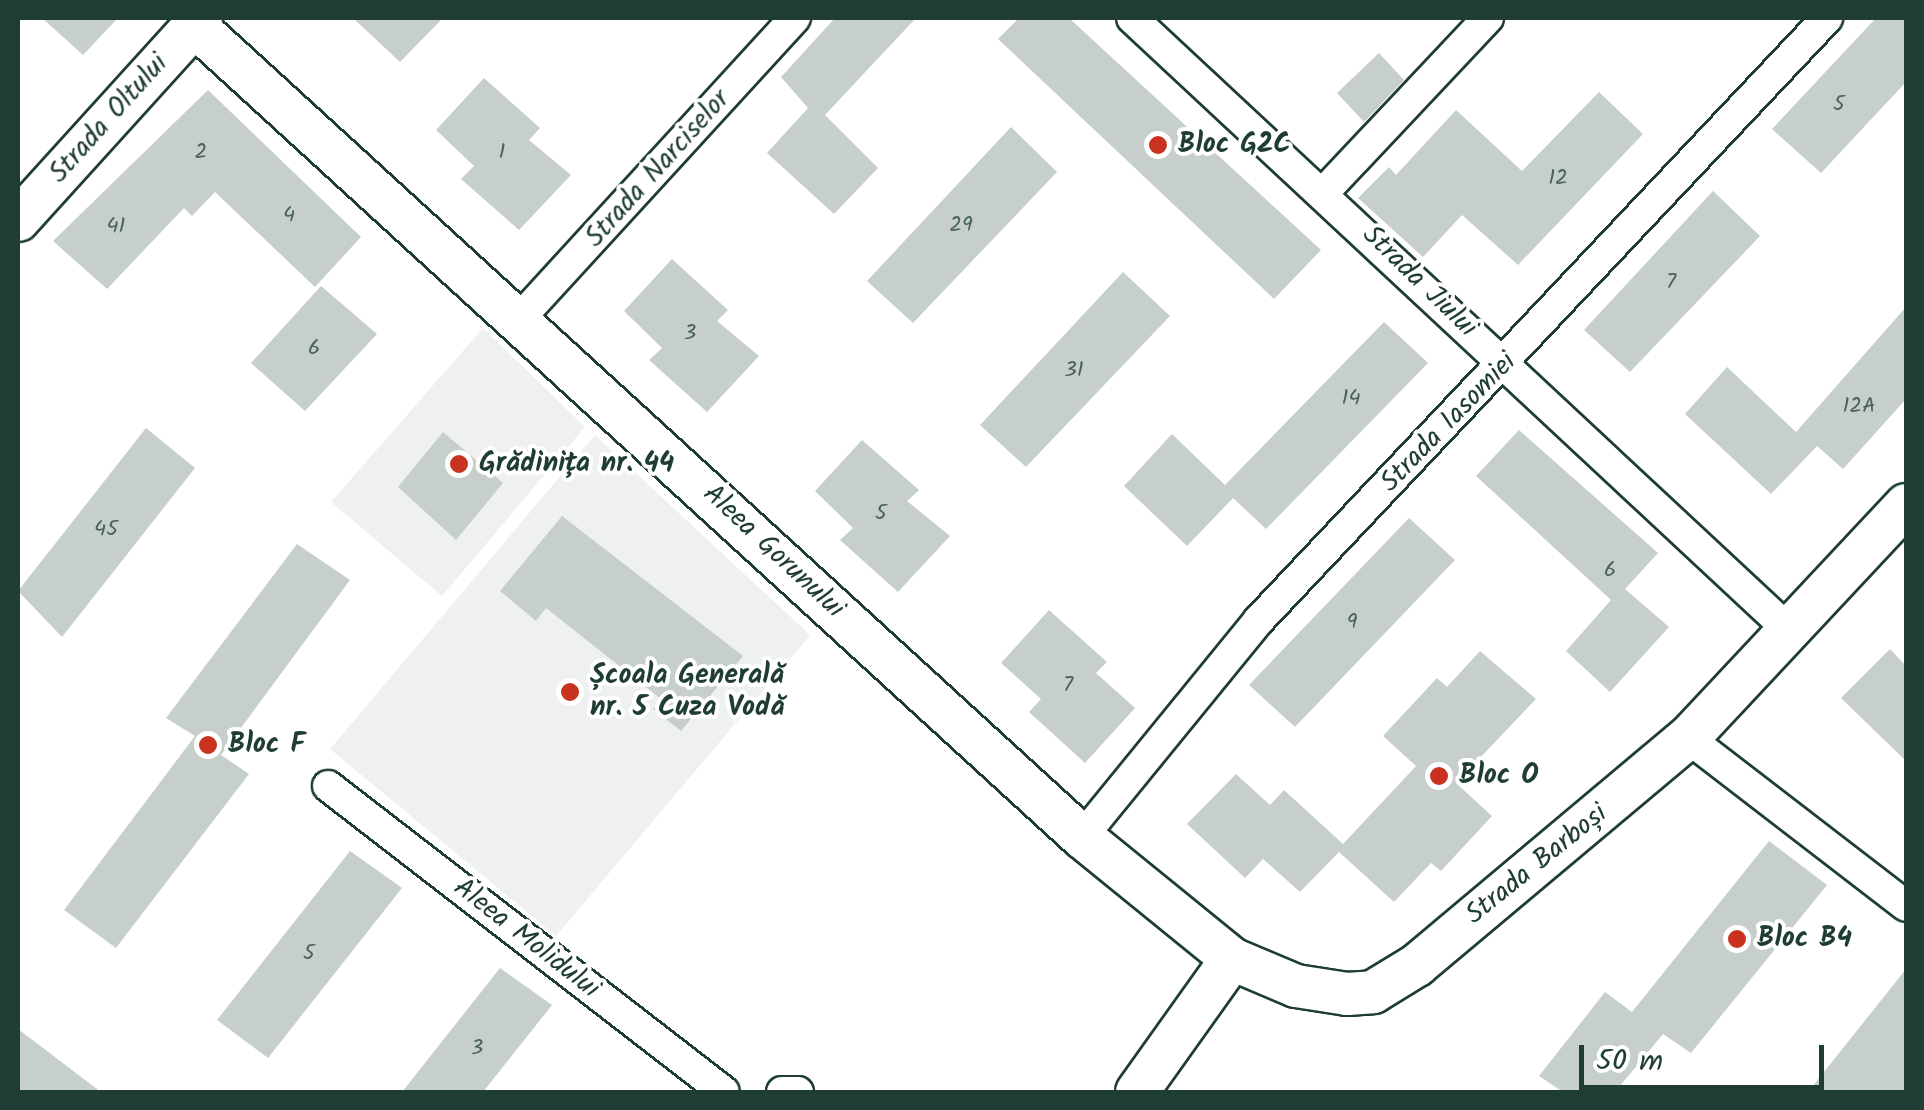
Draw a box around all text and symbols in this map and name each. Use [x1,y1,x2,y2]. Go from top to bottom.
street label: Strada Oltului [42,48,176,190]
street label: Strada Narciselor [579,83,737,255]
house number: 5 [1833,92,1845,118]
place label: Bloc G2C [1178,128,1290,162]
marker: Bloc G2C [1147,134,1169,156]
house number: 2 [195,140,207,166]
house number: 1 [499,140,505,166]
house number: 12 [1548,166,1568,192]
house number: 4 [283,203,295,229]
house number: 29 [949,213,973,239]
house number: 41 [106,214,126,240]
street label: Strada Jiului [1355,219,1483,345]
house number: 7 [1666,270,1676,296]
house number: 3 [684,321,696,347]
house number: 6 [308,336,320,362]
street label: Strada Iasomiei [1374,346,1524,500]
house number: 31 [1064,358,1084,384]
house number: 14 [1341,386,1361,412]
house number: 12A [1842,394,1876,420]
place label: Grădinița nr. 44 [479,447,674,481]
marker: Grădinița nr. 44 [448,453,470,475]
street label: Aleea Gorunului [695,478,851,626]
house number: 5 [875,501,887,527]
house number: 45 [94,517,118,543]
house number: 6 [1604,558,1616,584]
house number: 9 [1347,610,1357,636]
place label: Școala Generală nr. 5 Cuza Vodă [590,659,785,725]
house number: 7 [1063,673,1073,699]
marker: Școala Generală nr. 5 Cuza Vodă [559,681,581,703]
place label: Bloc F [228,728,305,762]
marker: Bloc F [197,734,219,756]
place label: Bloc O [1459,759,1538,793]
marker: Bloc O [1428,765,1450,787]
street label: Strada Barboși [1459,798,1615,932]
street label: Aleea Molidului [446,872,606,1006]
place label: Bloc B4 [1757,922,1852,956]
marker: Bloc B4 [1726,928,1748,950]
house number: 5 [303,941,315,967]
scale bar [1584,1025,1829,1087]
house number: 3 [471,1036,483,1062]
text: 50 m [1596,1038,1663,1086]

